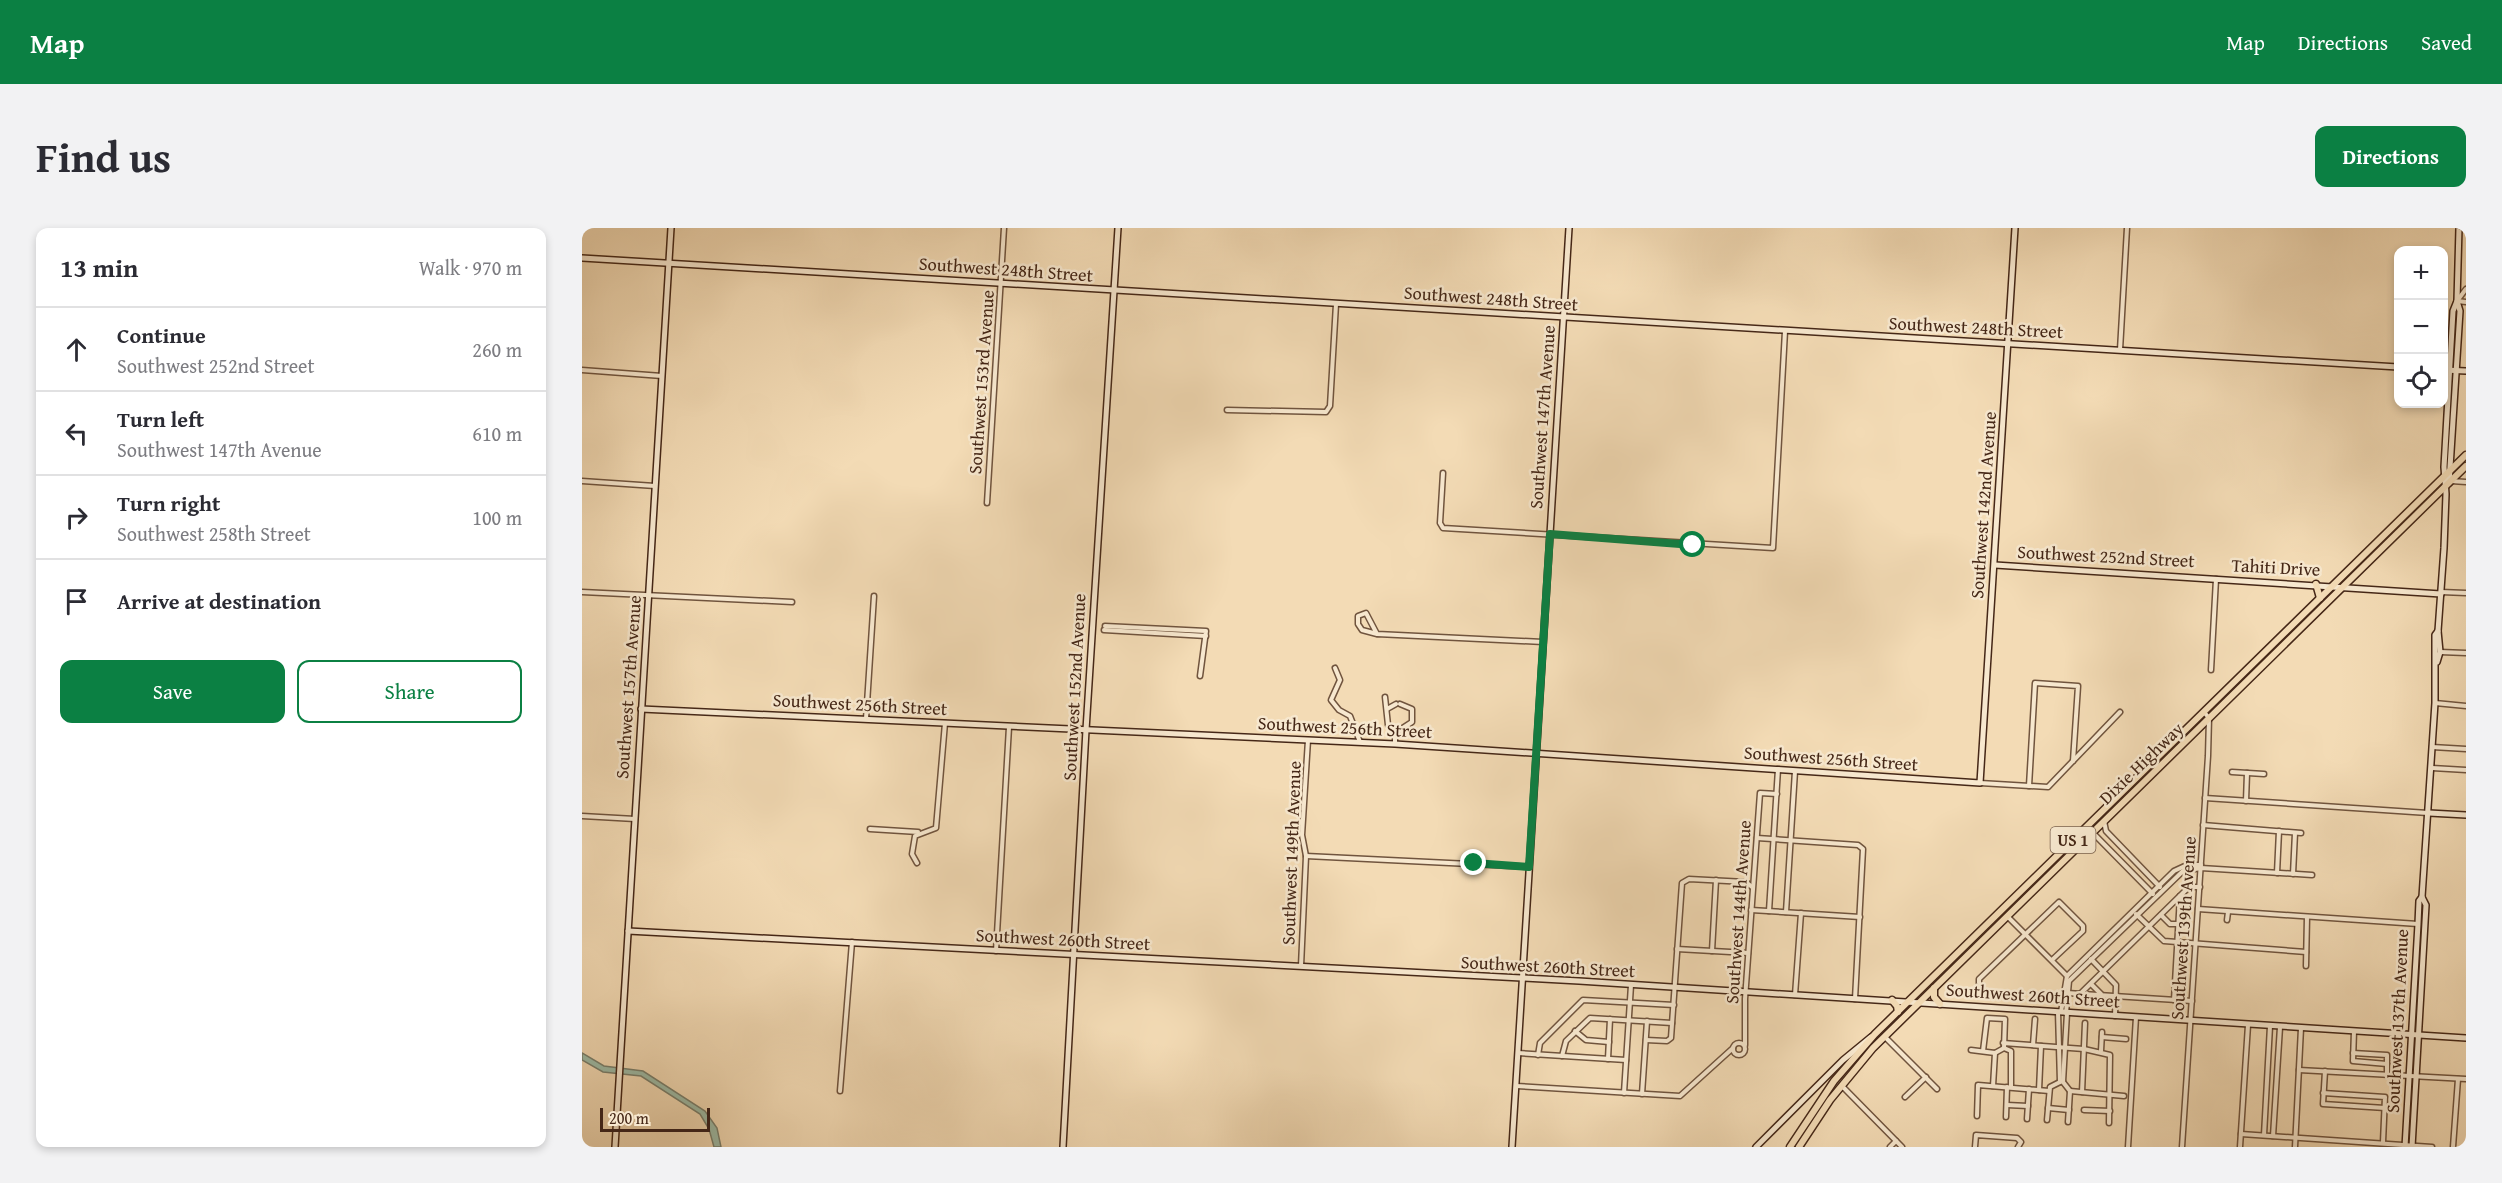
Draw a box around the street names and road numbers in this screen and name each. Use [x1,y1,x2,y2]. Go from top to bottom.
street label: Southwest 248th Street [918,249,1095,289]
street label: Southwest 248th Street [1403,278,1580,318]
street label: Southwest 153rd Avenue [961,289,1001,475]
street label: Southwest 248th Street [1888,309,2064,345]
street label: Southwest 147th Avenue [1522,324,1562,510]
street label: Southwest 142nd Avenue [1963,411,2003,599]
street label: Southwest 252nd Street [2017,538,2196,574]
street label: Tahiti Drive [2231,551,2321,583]
street label: Southwest 152nd Avenue [1056,593,1092,781]
street label: Southwest 157th Avenue [608,594,648,780]
street label: Southwest 256th Street [772,686,948,722]
street label: Southwest 256th Street [1257,709,1433,745]
street label: Dixie Highway [2093,716,2189,810]
street label: Southwest 256th Street [1743,738,1920,778]
street label: Southwest 149th Avenue [1274,760,1308,946]
street label: Southwest 144th Avenue [1718,819,1758,1005]
road number: US 1 [2050,827,2096,853]
street label: Southwest 139th Avenue [2163,835,2203,1021]
street label: Southwest 260th Street [975,921,1151,957]
street label: Southwest 137th Avenue [2379,928,2415,1114]
street label: Southwest 260th Street [1460,948,1636,984]
street label: Southwest 260th Street [1945,975,2122,1015]

